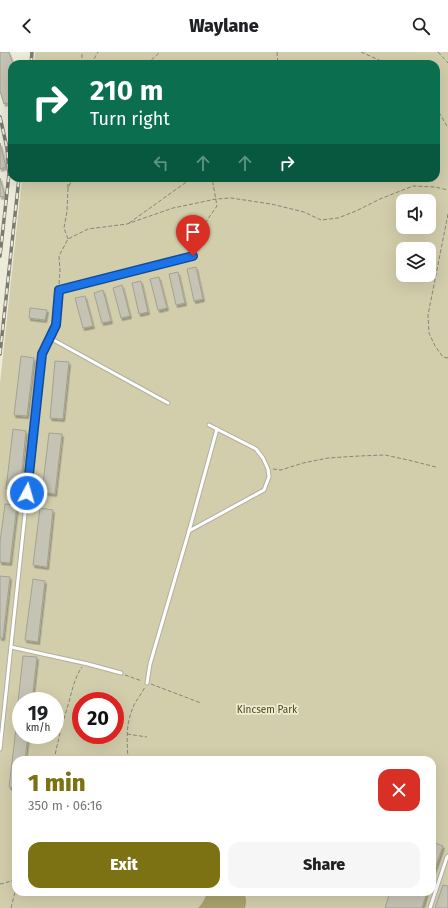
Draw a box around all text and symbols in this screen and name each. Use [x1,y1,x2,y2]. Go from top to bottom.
icon: back [16,15,38,37]
text: Waylane [189,15,259,37]
icon: search [410,15,432,37]
text: 210 m [90,74,164,107]
icon: right [24,76,76,128]
text: Turn right [90,108,170,130]
icon: left [150,152,172,174]
icon: ahead [192,152,214,174]
icon: ahead [234,152,256,174]
icon: right [276,152,298,174]
map controls [396,194,436,282]
button: sound [396,194,436,234]
pin [176,215,210,256]
icon: arrive [182,221,204,243]
button: layers [396,242,436,282]
position arrow [6,472,48,514]
speed limit sign: 20 [72,692,124,744]
text: 19 [28,701,48,725]
park label: Kincsem Park [237,704,298,716]
text: km/h [26,722,50,734]
text: 1 min [28,769,86,797]
button: close [378,769,420,811]
text: 350 m · 06:16 [28,798,102,813]
button: Exit [28,842,220,888]
button: Share [228,842,420,888]

